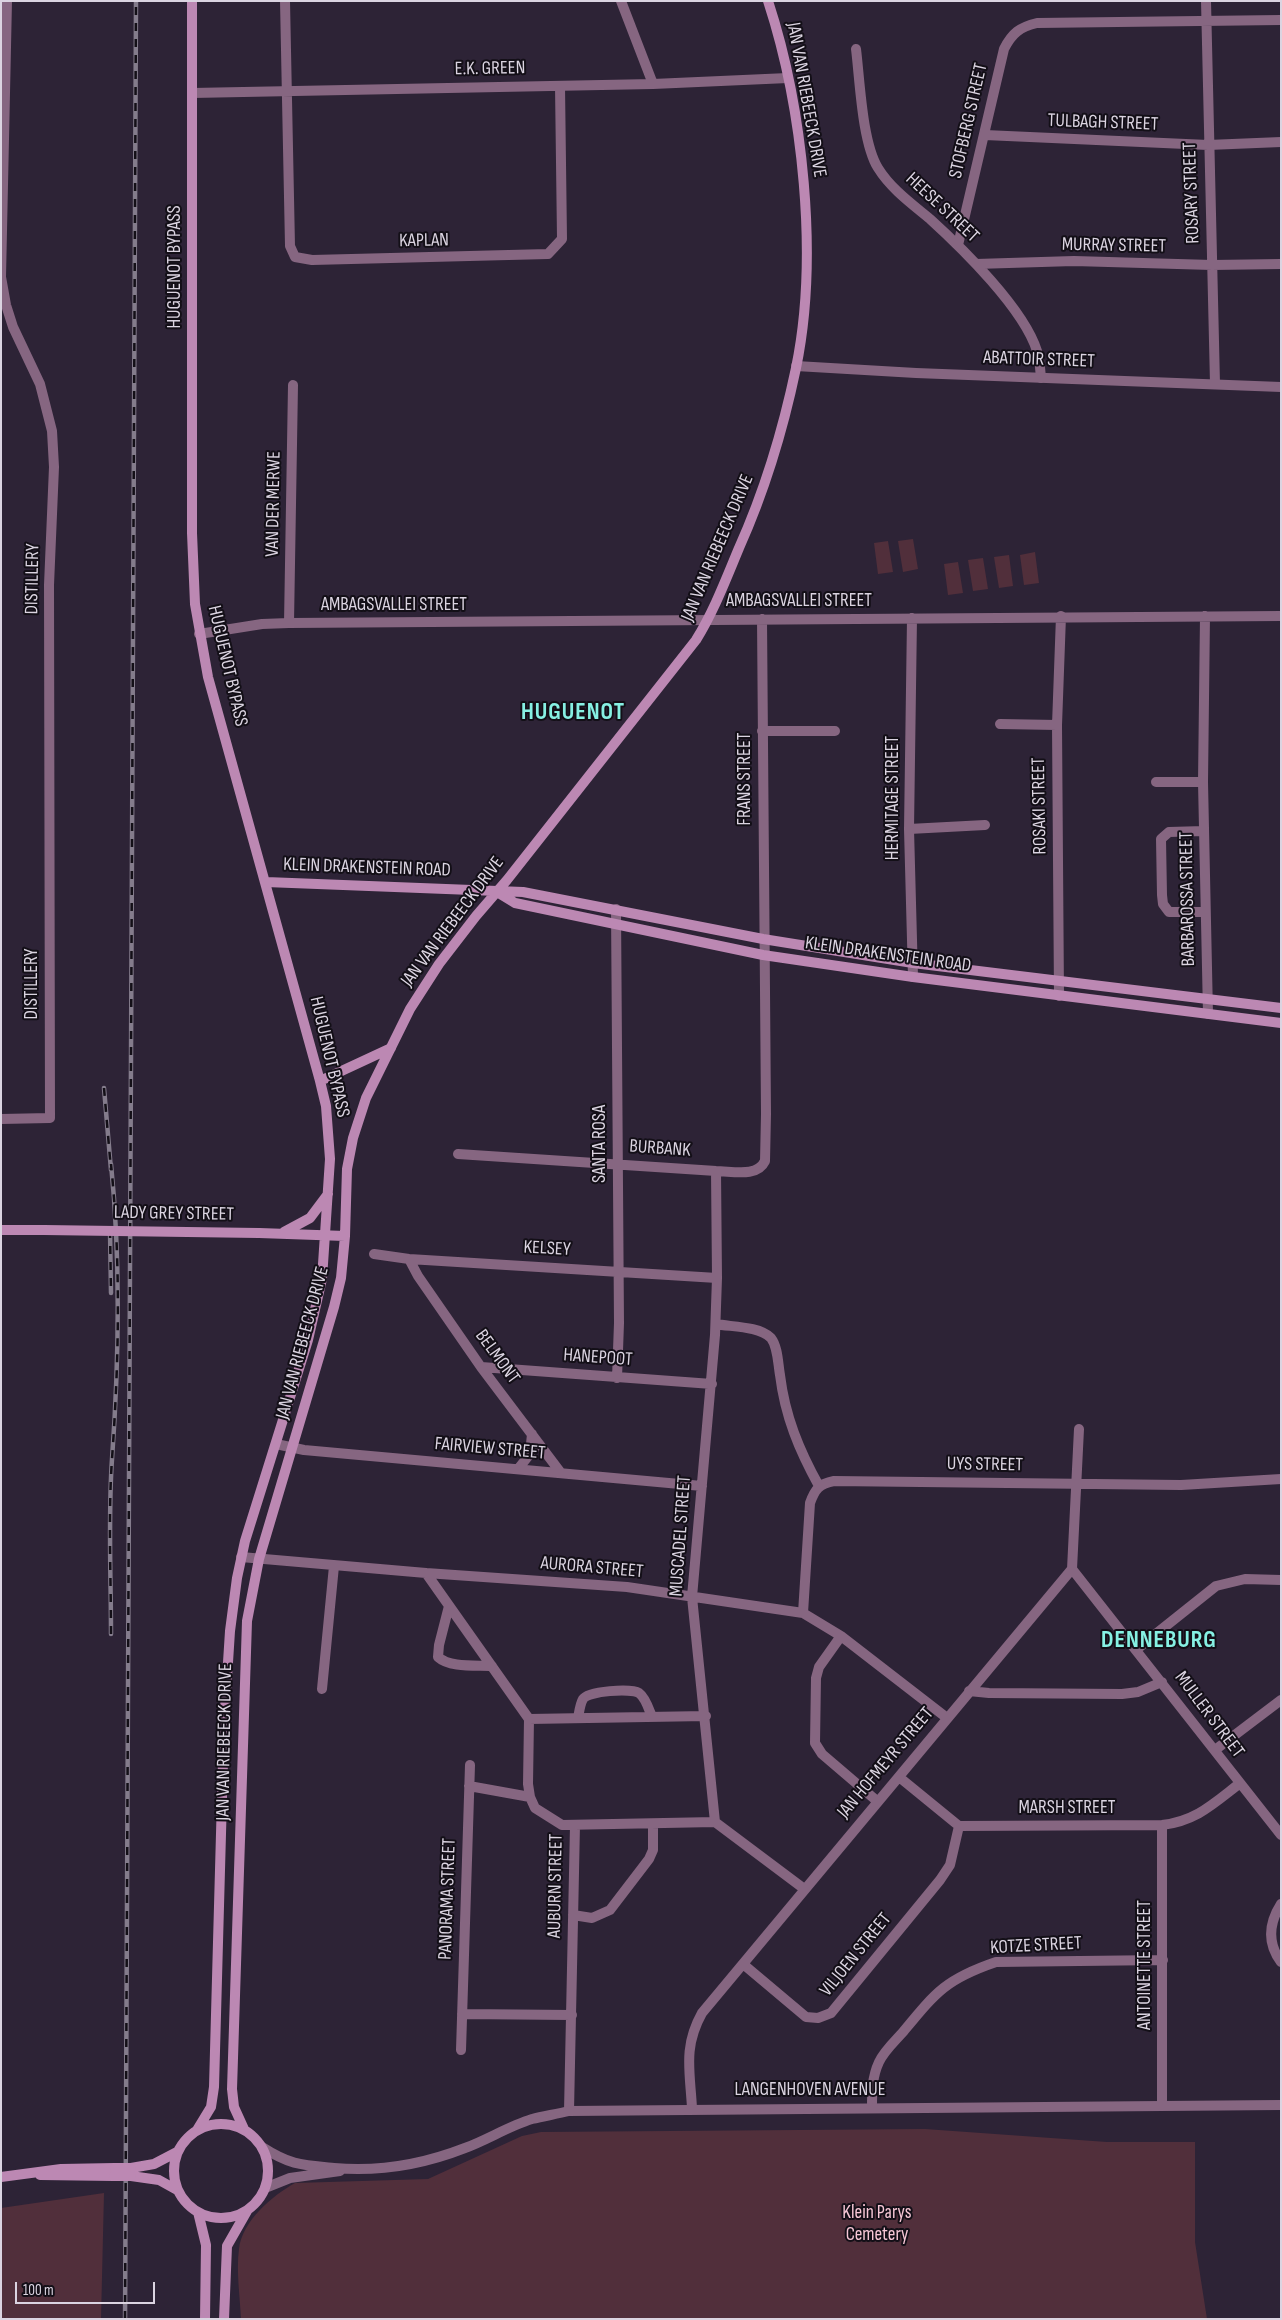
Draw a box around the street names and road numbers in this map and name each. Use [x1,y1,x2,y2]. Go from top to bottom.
street label: JAN VAN RIEBEECK DRIVE [781,21,831,179]
street label: E.K. GREEN [455,57,525,81]
street label: STOFBERG STREET [945,61,993,181]
street label: TULBAGH STREET [1047,110,1159,136]
street label: ROSARY STREET [1179,142,1205,244]
street label: HEESE STREET [901,168,983,248]
street label: HUGUENOT BYPASS [164,205,186,329]
street label: KAPLAN [399,229,449,253]
street label: MURRAY STREET [1062,234,1166,258]
street label: ABATTOIR STREET [983,347,1095,373]
street label: VAN DER MERWE [262,451,286,557]
street label: JAN VAN RIEBEECK DRIVE [677,471,759,625]
street label: DISTILLERY [21,543,45,615]
street label: AMBAGSVALLEI STREET [726,590,872,612]
street label: AMBAGSVALLEI STREET [321,594,467,616]
street label: HUGUENOT BYPASS [202,603,252,729]
street label: FRANS STREET [734,733,756,825]
street label: HERMITAGE STREET [882,736,904,860]
street label: ROSAKI STREET [1028,757,1052,855]
street label: BARBAROSSA STREET [1175,831,1201,967]
street label: JAN VAN RIEBEECK DRIVE [397,852,509,992]
street label: KLEIN DRAKENSTEIN ROAD [283,854,451,882]
street label: KLEIN DRAKENSTEIN ROAD [803,932,973,978]
street label: DISTILLERY [21,948,43,1020]
street label: HUGUENOT BYPASS [304,994,354,1120]
street label: SANTA ROSA [589,1105,611,1183]
street label: BURBANK [629,1135,691,1163]
street label: LADY GREY STREET [114,1202,234,1226]
street label: KELSEY [523,1236,571,1262]
street label: JAN VAN RIEBEECK DRIVE [272,1264,334,1422]
street label: BELMONT [470,1325,524,1389]
street label: HANEPOOT [563,1344,633,1372]
street label: FAIRVIEW STREET [434,1433,546,1465]
street label: UYS STREET [947,1453,1023,1477]
street label: MUSCADEL STREET [665,1475,697,1597]
street label: AURORA STREET [540,1552,644,1584]
street label: JAN VAN RIEBEECK DRIVE [212,1663,238,1821]
street label: MULLER STREET [1169,1667,1249,1763]
street label: JAN HOFMEYR STREET [833,1703,939,1823]
street label: MARSH STREET [1019,1797,1115,1819]
street label: AUBURN STREET [544,1834,568,1938]
street label: PANORAMA STREET [434,1838,462,1960]
street label: ANTOINETTE STREET [1134,1900,1156,2030]
street label: VILJOEN STREET [815,1908,897,2002]
street label: KOTZE STREET [990,1932,1082,1960]
street label: LANGENHOVEN AVENUE [735,2079,885,2101]

